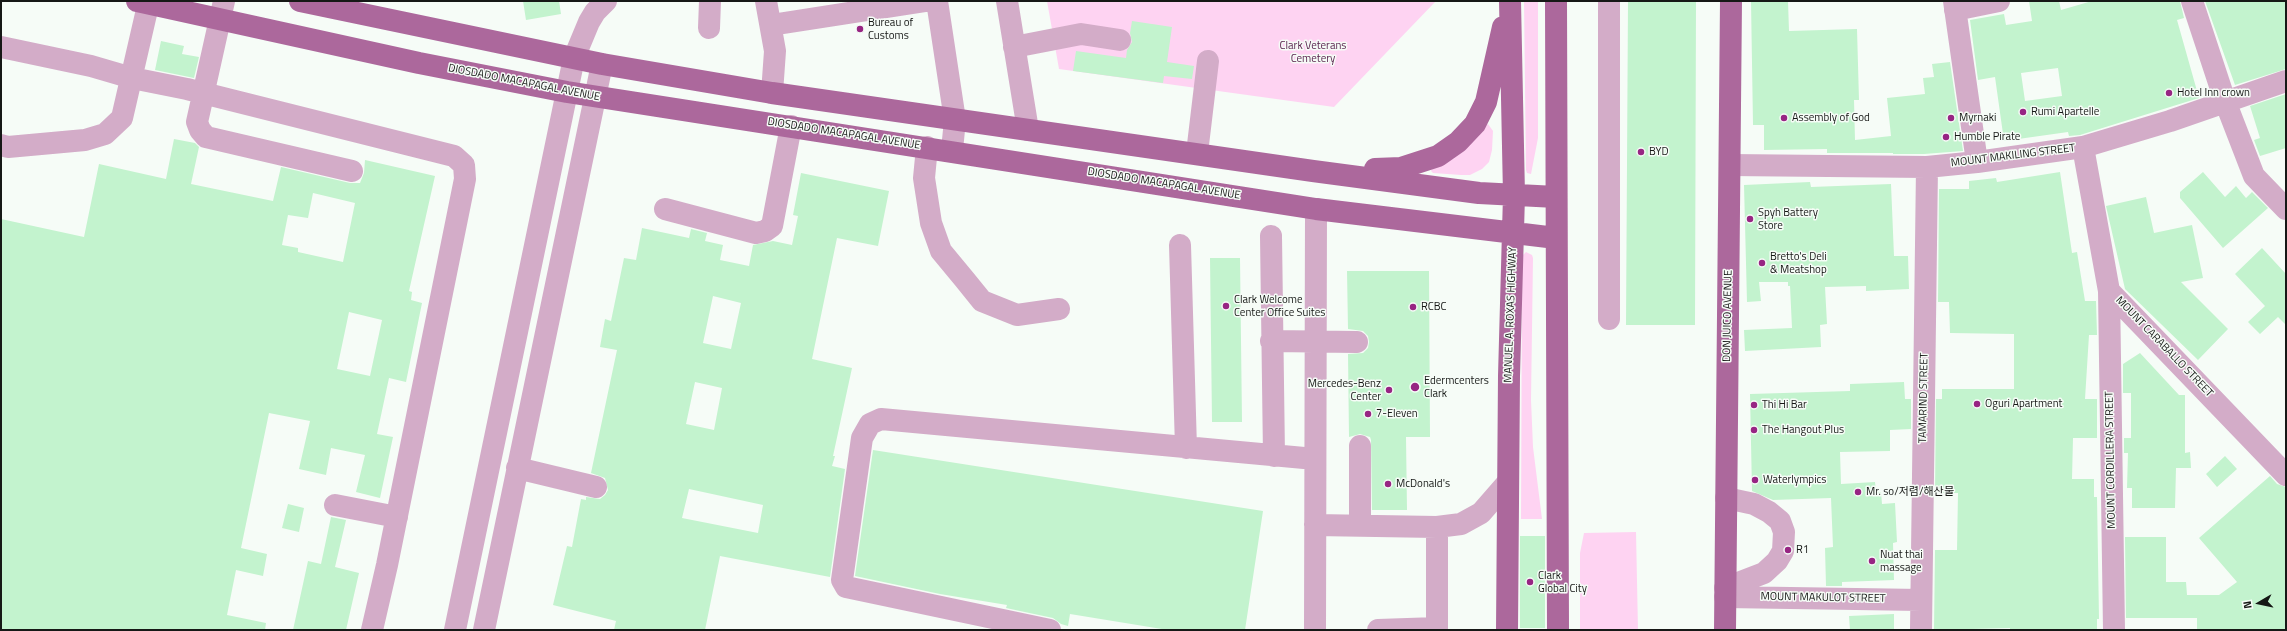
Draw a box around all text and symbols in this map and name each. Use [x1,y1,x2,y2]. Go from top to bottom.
place label: Bureau of Customs [868,16,913,42]
marker: Bureau of Customs [855,24,865,34]
park label: Clark Veterans Cemetery [1280,39,1346,65]
street label: DIOSDADO MACAPAGAL AVENUE [447,62,601,104]
place label: Hotel Inn crown [2177,86,2250,100]
marker: Hotel Inn crown [2164,88,2174,98]
place label: Rumi Apartelle [2031,105,2099,119]
marker: Rumi Apartelle [2018,107,2028,117]
place label: Assembly of God [1792,111,1870,125]
place label: Myrnaki [1959,111,1996,125]
marker: Assembly of God [1779,113,1789,123]
marker: Myrnaki [1946,113,1956,123]
street label: DIOSDADO MACAPAGAL AVENUE [767,115,921,153]
place label: Humble Pirate [1954,130,2020,144]
marker: Humble Pirate [1941,132,1951,142]
street label: MOUNT MAKILING STREET [1950,142,2076,170]
place label: BYD [1649,145,1669,159]
marker: BYD [1636,147,1646,157]
street label: DIOSDADO MACAPAGAL AVENUE [1087,165,1241,203]
place label: Spyh Battery Store [1758,206,1818,232]
marker: Spyh Battery Store [1745,214,1755,224]
street label: MANUEL A. ROXAS HIGHWAY [1502,247,1520,383]
place label: Bretto's Deli & Meatshop [1770,250,1827,276]
marker: Bretto's Deli & Meatshop [1757,258,1767,268]
street label: DON JUICO AVENUE [1721,270,1735,362]
place label: Clark Welcome Center Office Suites [1234,293,1325,319]
street label: MOUNT CARABALLO STREET [2112,294,2216,400]
place label: RCBC [1421,300,1447,314]
marker: Clark Welcome Center Office Suites [1221,301,1231,311]
marker: RCBC [1408,302,1418,312]
street label: TAMARIND STREET [1917,353,1931,443]
place label: Edermcenters Clark [1424,374,1489,400]
place label: Mercedes-Benz Center [1308,377,1381,403]
marker: Edermcenters Clark [1409,381,1421,393]
marker: Mercedes-Benz Center [1384,385,1394,395]
street label: MOUNT CORDILLERA STREET [2103,391,2119,529]
place label: Oguri Apartment [1985,397,2062,411]
place label: Thi Hi Bar [1762,398,1807,412]
marker: Oguri Apartment [1972,399,1982,409]
marker: Thi Hi Bar [1749,400,1759,410]
place label: 7-Eleven [1376,407,1418,421]
marker: 7-Eleven [1363,409,1373,419]
place label: The Hangout Plus [1762,423,1844,437]
marker: The Hangout Plus [1749,425,1759,435]
place label: Waterlympics [1763,473,1826,487]
marker: Waterlympics [1750,475,1760,485]
place label: McDonald's [1396,477,1450,491]
marker: McDonald's [1383,479,1393,489]
place label: Mr. so/저렴/해산물 [1866,485,1954,499]
marker: Mr. so/저렴/해산물 [1853,487,1863,497]
place label: R1 [1796,543,1809,557]
marker: R1 [1783,545,1793,555]
place label: Nuat thai massage [1880,548,1923,574]
marker: Nuat thai massage [1867,556,1877,566]
place label: Clark Global City [1538,569,1587,595]
marker: Clark Global City [1525,577,1535,587]
north arrow [2239,583,2279,623]
street label: MOUNT MAKULOT STREET [1760,590,1886,606]
text: N [2239,600,2256,610]

